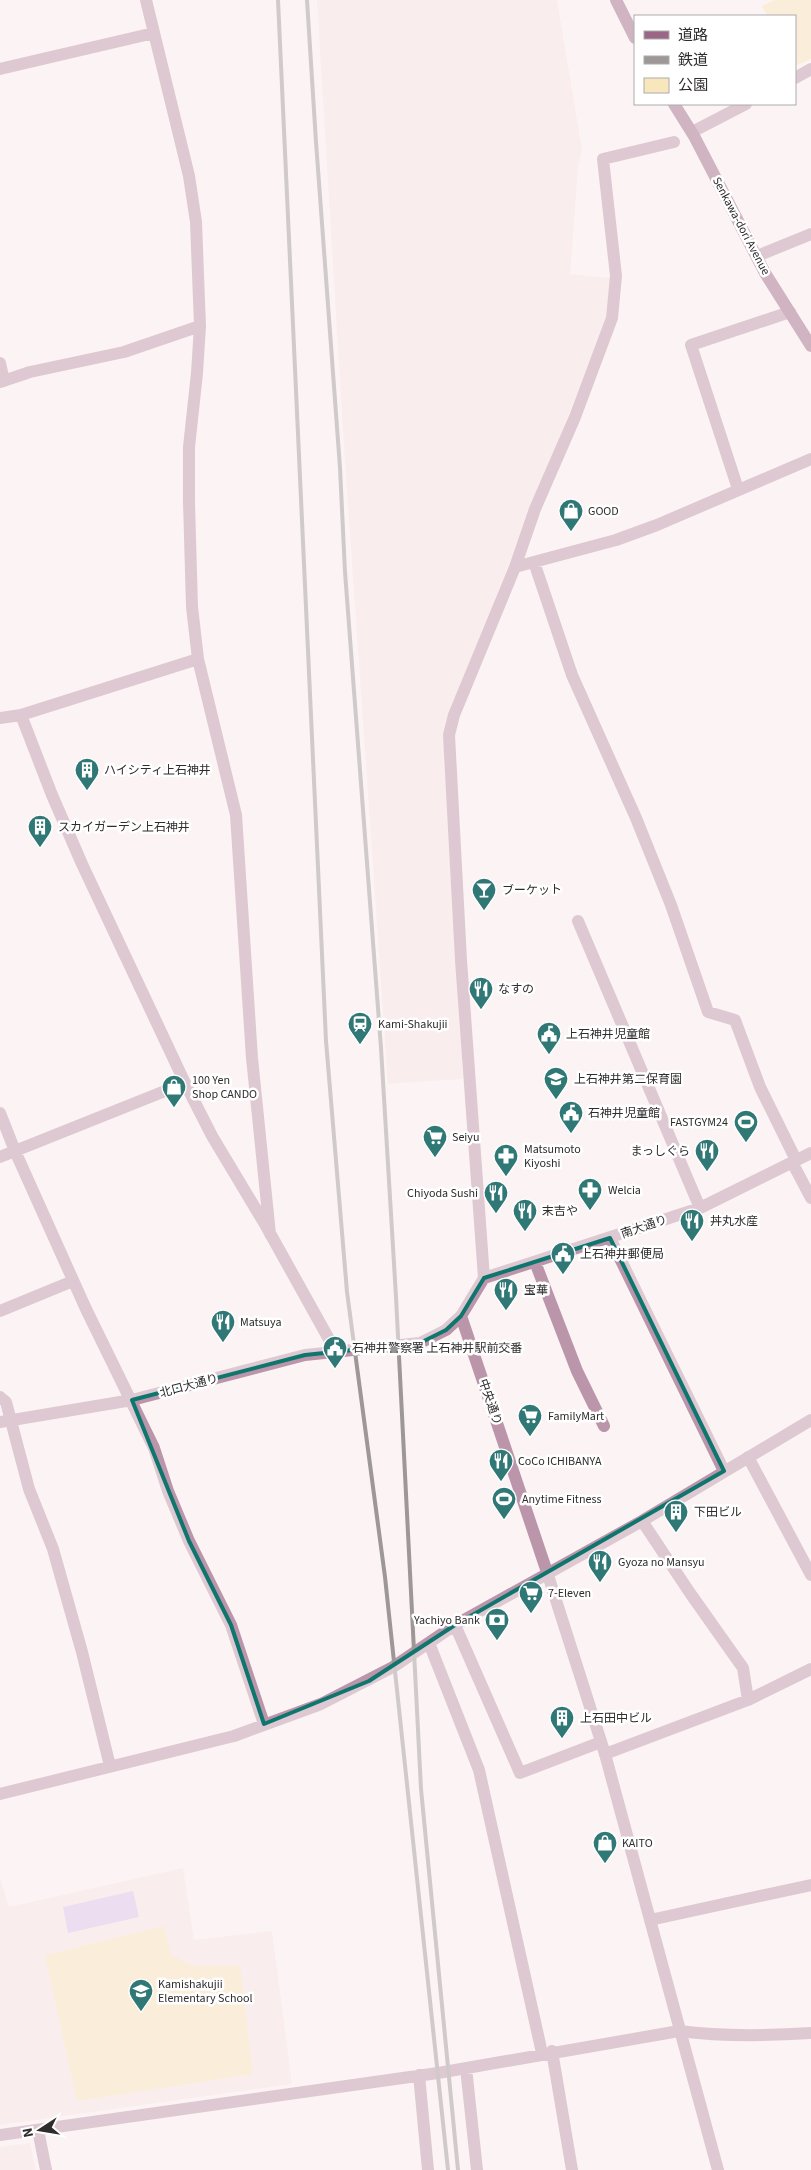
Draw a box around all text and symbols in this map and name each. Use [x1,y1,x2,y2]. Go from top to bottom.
legend [634,15,796,105]
text: 道路 [678,25,708,46]
text: 鉄道 [678,50,708,71]
text: 公園 [678,75,708,96]
street label: Senkawa-dori Avenue [708,174,774,278]
shop icon: GOOD [558,498,584,532]
place label: GOOD [588,503,619,520]
building icon: ハイシティ上石神井 [74,757,100,791]
place label: ハイシティ上石神井 [104,762,211,779]
building icon: スカイガーデン上石神井 [27,814,53,848]
place label: スカイガーデン上石神井 [58,819,190,836]
bar icon: ブーケット [471,877,497,911]
place label: ブーケット [502,882,562,899]
restaurant icon: なすの [468,976,494,1010]
place label: なすの [498,981,534,998]
station icon: Kami-Shakujii [347,1011,373,1045]
place label: Kami-Shakujii [378,1016,448,1033]
public building icon: 上石神井児童館 [536,1021,562,1055]
place label: 上石神井児童館 [566,1026,650,1043]
school or university icon: 上石神井第二保育園 [543,1066,569,1100]
place label: 上石神井第二保育園 [574,1071,682,1088]
place label: 100 Yen Shop CANDO [192,1072,257,1103]
shop icon: 100 Yen Shop CANDO [161,1074,187,1108]
public building icon: 石神井児童館 [558,1100,584,1134]
place label: 石神井児童館 [588,1105,660,1122]
sports icon: FASTGYM24 [733,1109,759,1143]
place label: FASTGYM24 [670,1114,728,1131]
supermarket icon: Seiyu [422,1124,448,1158]
place label: Seiyu [452,1129,479,1146]
restaurant icon: まっしぐら [694,1138,720,1172]
place label: Matsumoto Kiyoshi [524,1141,581,1172]
pharmacy icon: Matsumoto Kiyoshi [493,1143,519,1177]
place label: まっしぐら [630,1143,690,1160]
pharmacy icon: Welcia [577,1177,603,1211]
restaurant icon: Chiyoda Sushi [483,1180,509,1214]
place label: Welcia [608,1182,641,1199]
place label: Chiyoda Sushi [407,1185,478,1202]
restaurant icon: 末吉や [512,1198,538,1232]
place label: 末吉や [542,1203,578,1220]
restaurant icon: 丼丸水産 [679,1208,705,1242]
street label: 南大通り [619,1211,669,1243]
place label: 丼丸水産 [710,1213,758,1230]
public building icon: 上石神井郵便局 [550,1241,576,1275]
place label: 上石神井郵便局 [580,1246,664,1263]
restaurant icon: 宝華 [493,1277,519,1311]
place label: 宝華 [524,1282,548,1299]
restaurant icon: Matsuya [210,1309,236,1343]
place label: Matsuya [240,1314,282,1331]
public building icon: 石神井警察署 上石神井駅前交番 [322,1335,348,1369]
place label: 石神井警察署 上石神井駅前交番 [352,1340,522,1357]
street label: 北口大通り [158,1370,220,1402]
street label: 中央通り [474,1377,506,1427]
supermarket icon: FamilyMart [517,1403,543,1437]
place label: FamilyMart [548,1408,604,1425]
restaurant icon: CoCo ICHIBANYA [488,1448,514,1482]
place label: CoCo ICHIBANYA [518,1453,602,1470]
sports icon: Anytime Fitness [491,1486,517,1520]
place label: Anytime Fitness [522,1491,602,1508]
building icon: 下田ビル [663,1499,689,1533]
place label: 下田ビル [694,1504,742,1521]
restaurant icon: Gyoza no Mansyu [587,1549,613,1583]
place label: Gyoza no Mansyu [618,1554,705,1571]
supermarket icon: 7-Eleven [518,1580,544,1614]
place label: 7-Eleven [548,1585,591,1602]
bank icon: Yachiyo Bank [484,1607,510,1641]
place label: Yachiyo Bank [413,1612,480,1629]
building icon: 上石田中ビル [549,1705,575,1739]
place label: 上石田中ビル [580,1710,652,1727]
shop icon: KAITO [592,1830,618,1864]
place label: KAITO [622,1835,653,1852]
place label: Kamishakujii Elementary School [158,1976,253,2007]
school or university icon: Kamishakujii Elementary School [128,1978,154,2012]
north arrow [15,2105,65,2155]
text: N [18,2126,39,2139]

